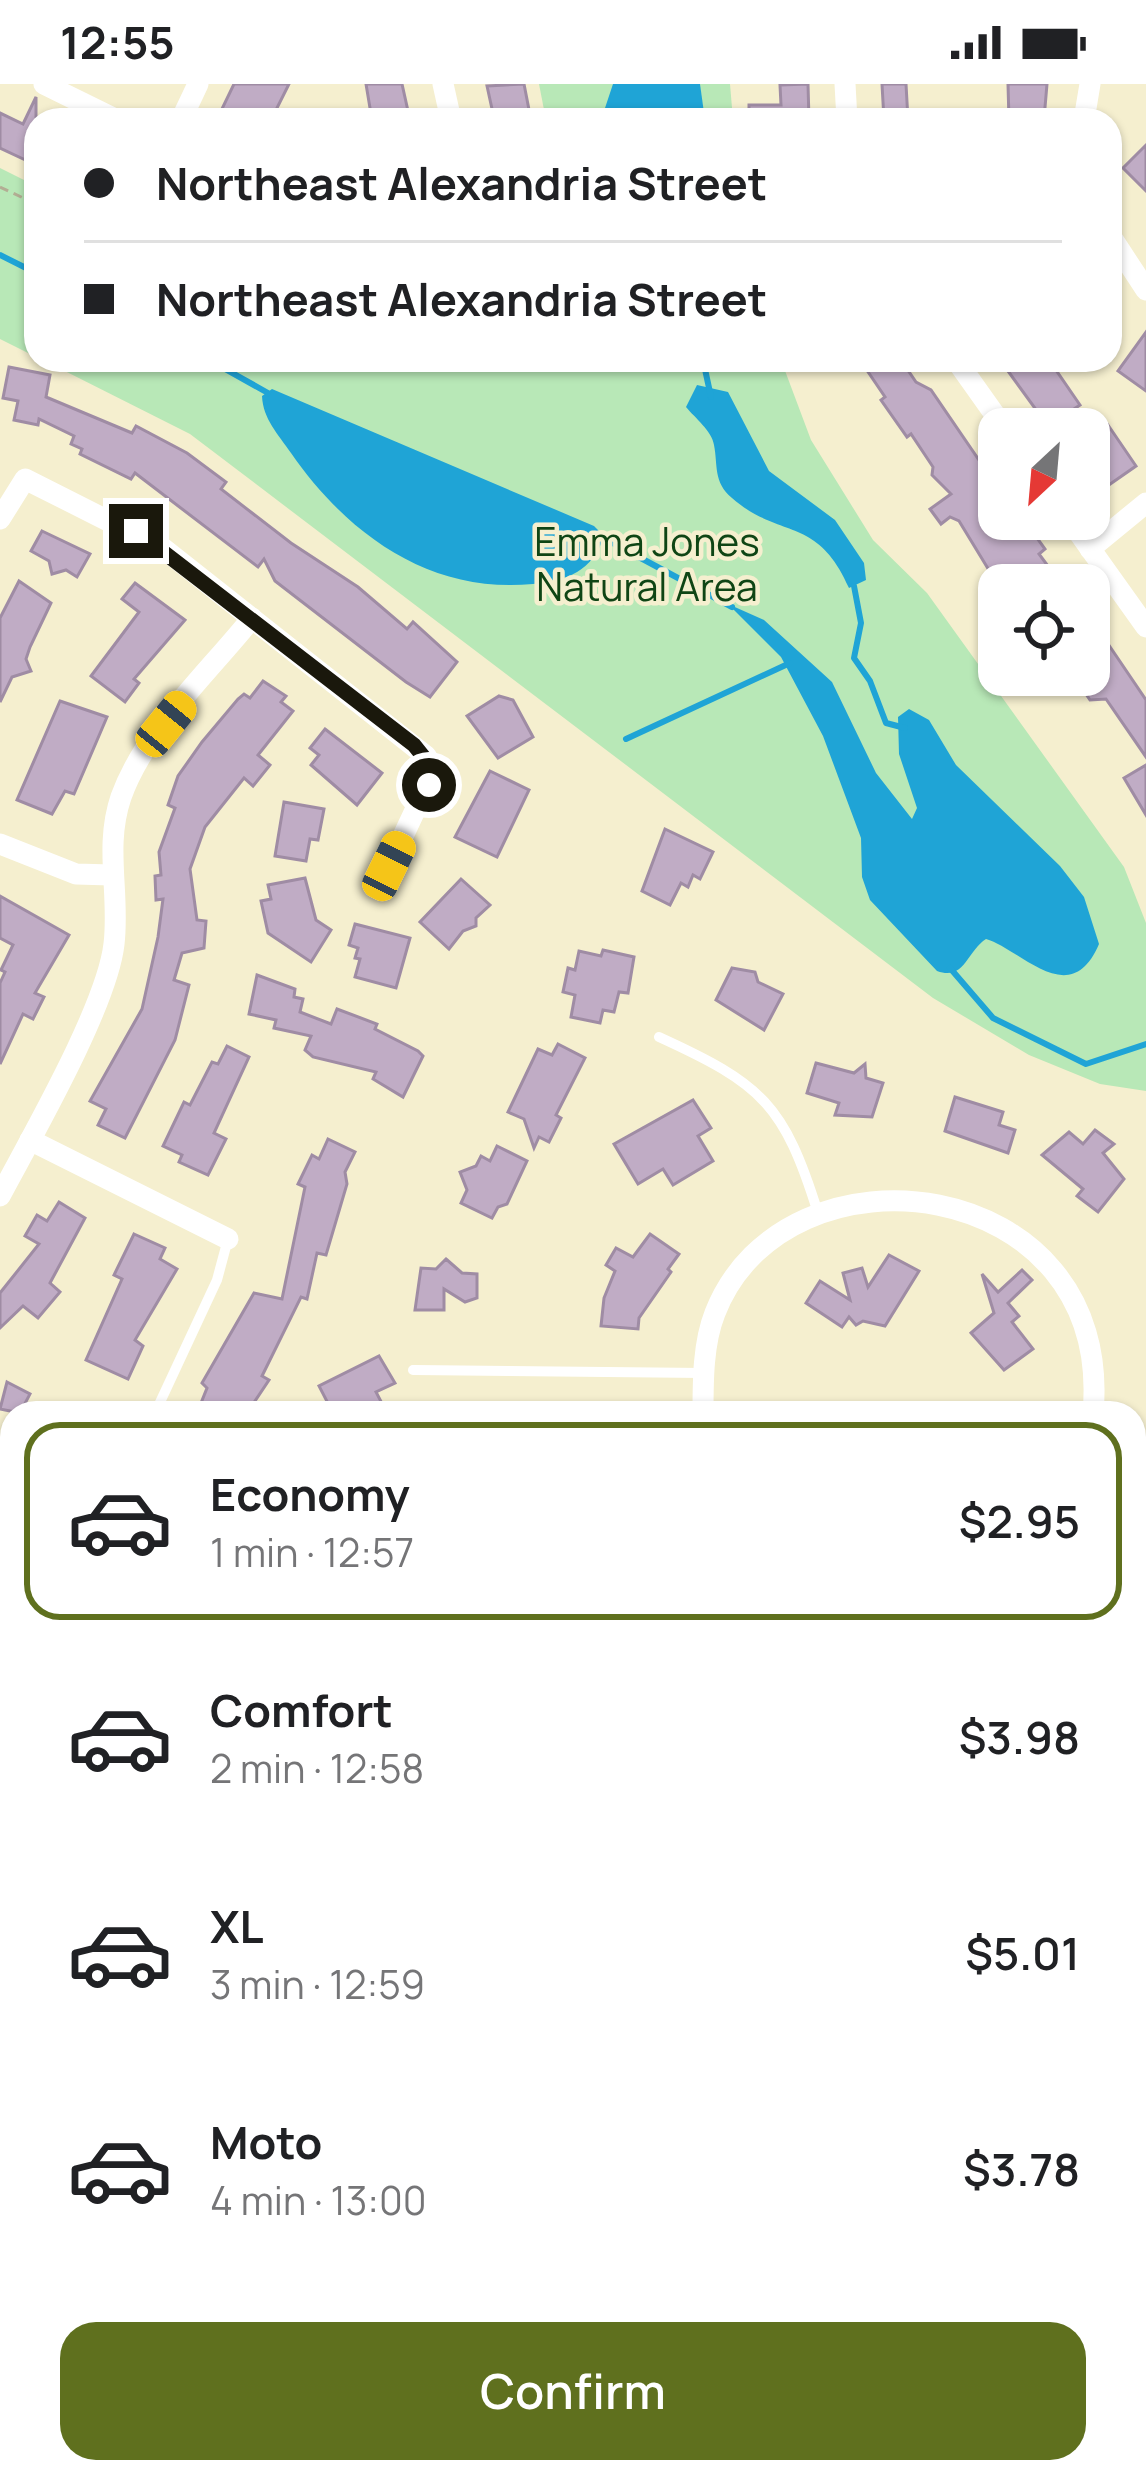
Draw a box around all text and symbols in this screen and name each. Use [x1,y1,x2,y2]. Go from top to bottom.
text: 12:55 [60,11,175,73]
text: Northeast Alexandria Street [156,152,767,214]
text: Northeast Alexandria Street [156,268,767,330]
north arrow [978,408,1110,540]
map controls [978,408,1110,696]
route end [109,504,163,558]
park label: Emma Jones Natural Area [534,514,760,613]
button: locate [978,564,1110,696]
car [129,685,203,763]
route start [402,758,456,812]
car [357,826,421,906]
text: Economy [210,1463,410,1525]
icon: car [66,1467,174,1575]
text: $2.95 [959,1490,1080,1552]
text: 1 min · 12:57 [210,1525,414,1579]
text: Comfort [210,1679,393,1741]
icon: car [66,1683,174,1791]
text: $3.98 [959,1706,1080,1768]
text: 2 min · 12:58 [210,1741,424,1795]
text: XL [210,1895,264,1957]
icon: car [66,1899,174,2007]
text: $5.01 [965,1922,1080,1984]
text: 3 min · 12:59 [210,1957,425,2011]
text: Moto [210,2111,322,2173]
icon: car [66,2115,174,2223]
text: $3.78 [963,2138,1080,2200]
text: 4 min · 13:00 [210,2173,427,2227]
button: Confirm [60,2322,1086,2460]

